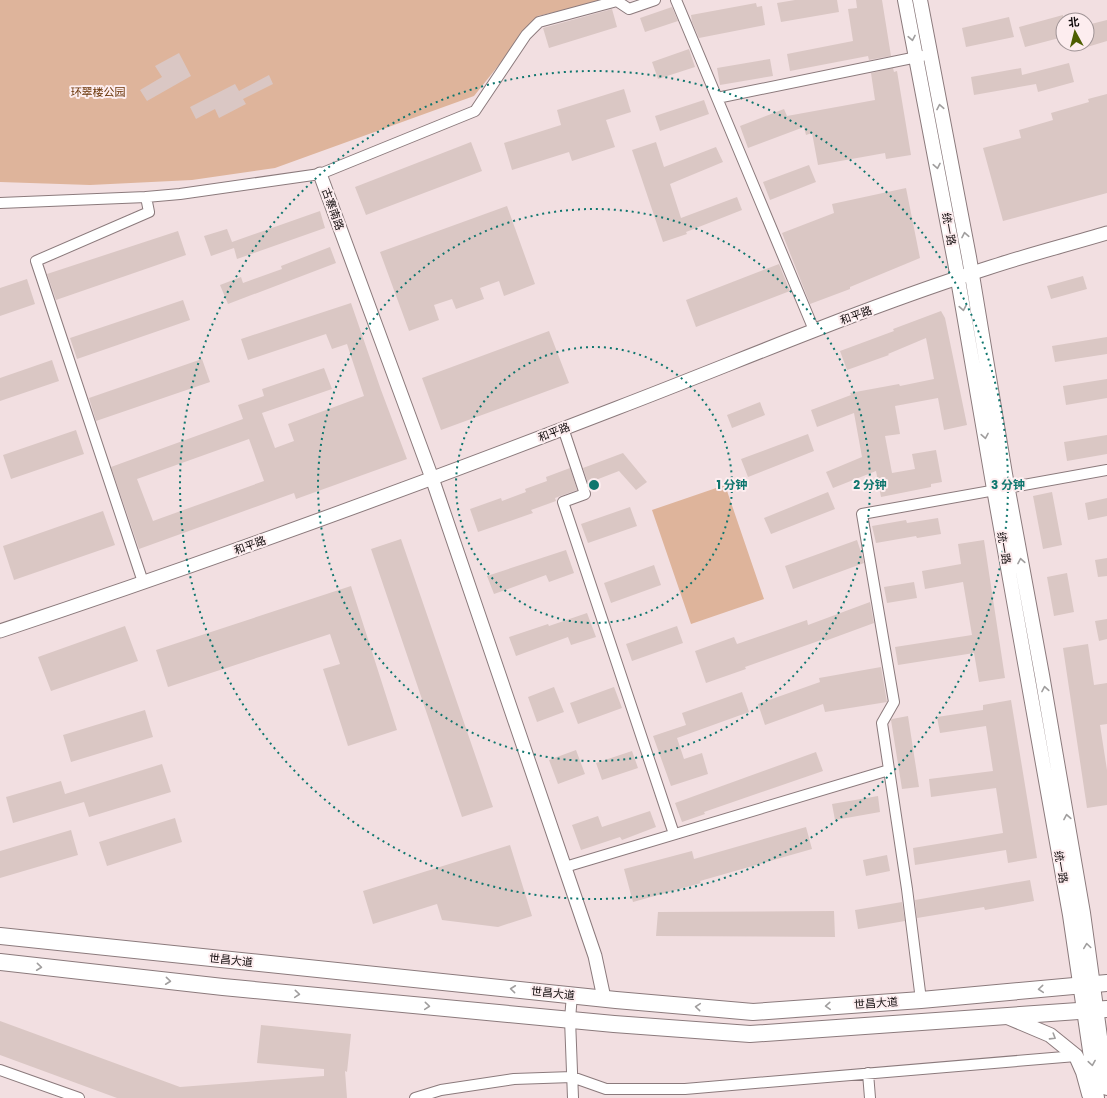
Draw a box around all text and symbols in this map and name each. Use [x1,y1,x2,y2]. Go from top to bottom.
north arrow [1055,12,1095,52]
text: 北 [1067,13,1080,31]
one-way arrow [908,35,916,41]
park label: 环翠楼公园 [71,84,126,100]
one-way arrow [937,104,945,111]
one-way arrow [932,163,940,169]
street label: 古寨南路 [318,186,348,232]
street label: 统一路 [938,211,960,247]
one-way arrow [961,232,970,238]
street label: 和平路 [838,302,874,328]
one-way arrow [958,304,967,311]
street label: 和平路 [536,419,572,445]
one-way arrow [980,433,988,439]
text: 1 分钟 [716,476,748,493]
text: 2 分钟 [853,476,887,493]
text: 3 分钟 [991,476,1025,493]
centre of rings [587,478,601,492]
street label: 统一路 [993,530,1015,566]
street label: 和平路 [232,532,268,558]
one-way arrow [1018,558,1026,565]
one-way arrow [1041,686,1050,692]
one-way arrow [1063,814,1072,821]
street label: 统一路 [1050,849,1072,885]
one-way arrow [1083,943,1092,949]
street label: 世昌大道 [208,950,254,970]
one-way arrow [36,962,42,971]
one-way arrow [165,976,171,985]
street label: 世昌大道 [530,983,576,1003]
one-way arrow [1038,984,1044,993]
one-way arrow [510,985,516,994]
one-way arrow [294,989,300,998]
street label: 世昌大道 [853,993,899,1013]
one-way arrow [424,1001,430,1010]
one-way arrow [695,1002,701,1011]
one-way arrow [825,1002,831,1011]
one-way arrow [1049,1032,1056,1040]
one-way arrow [1087,1060,1096,1066]

